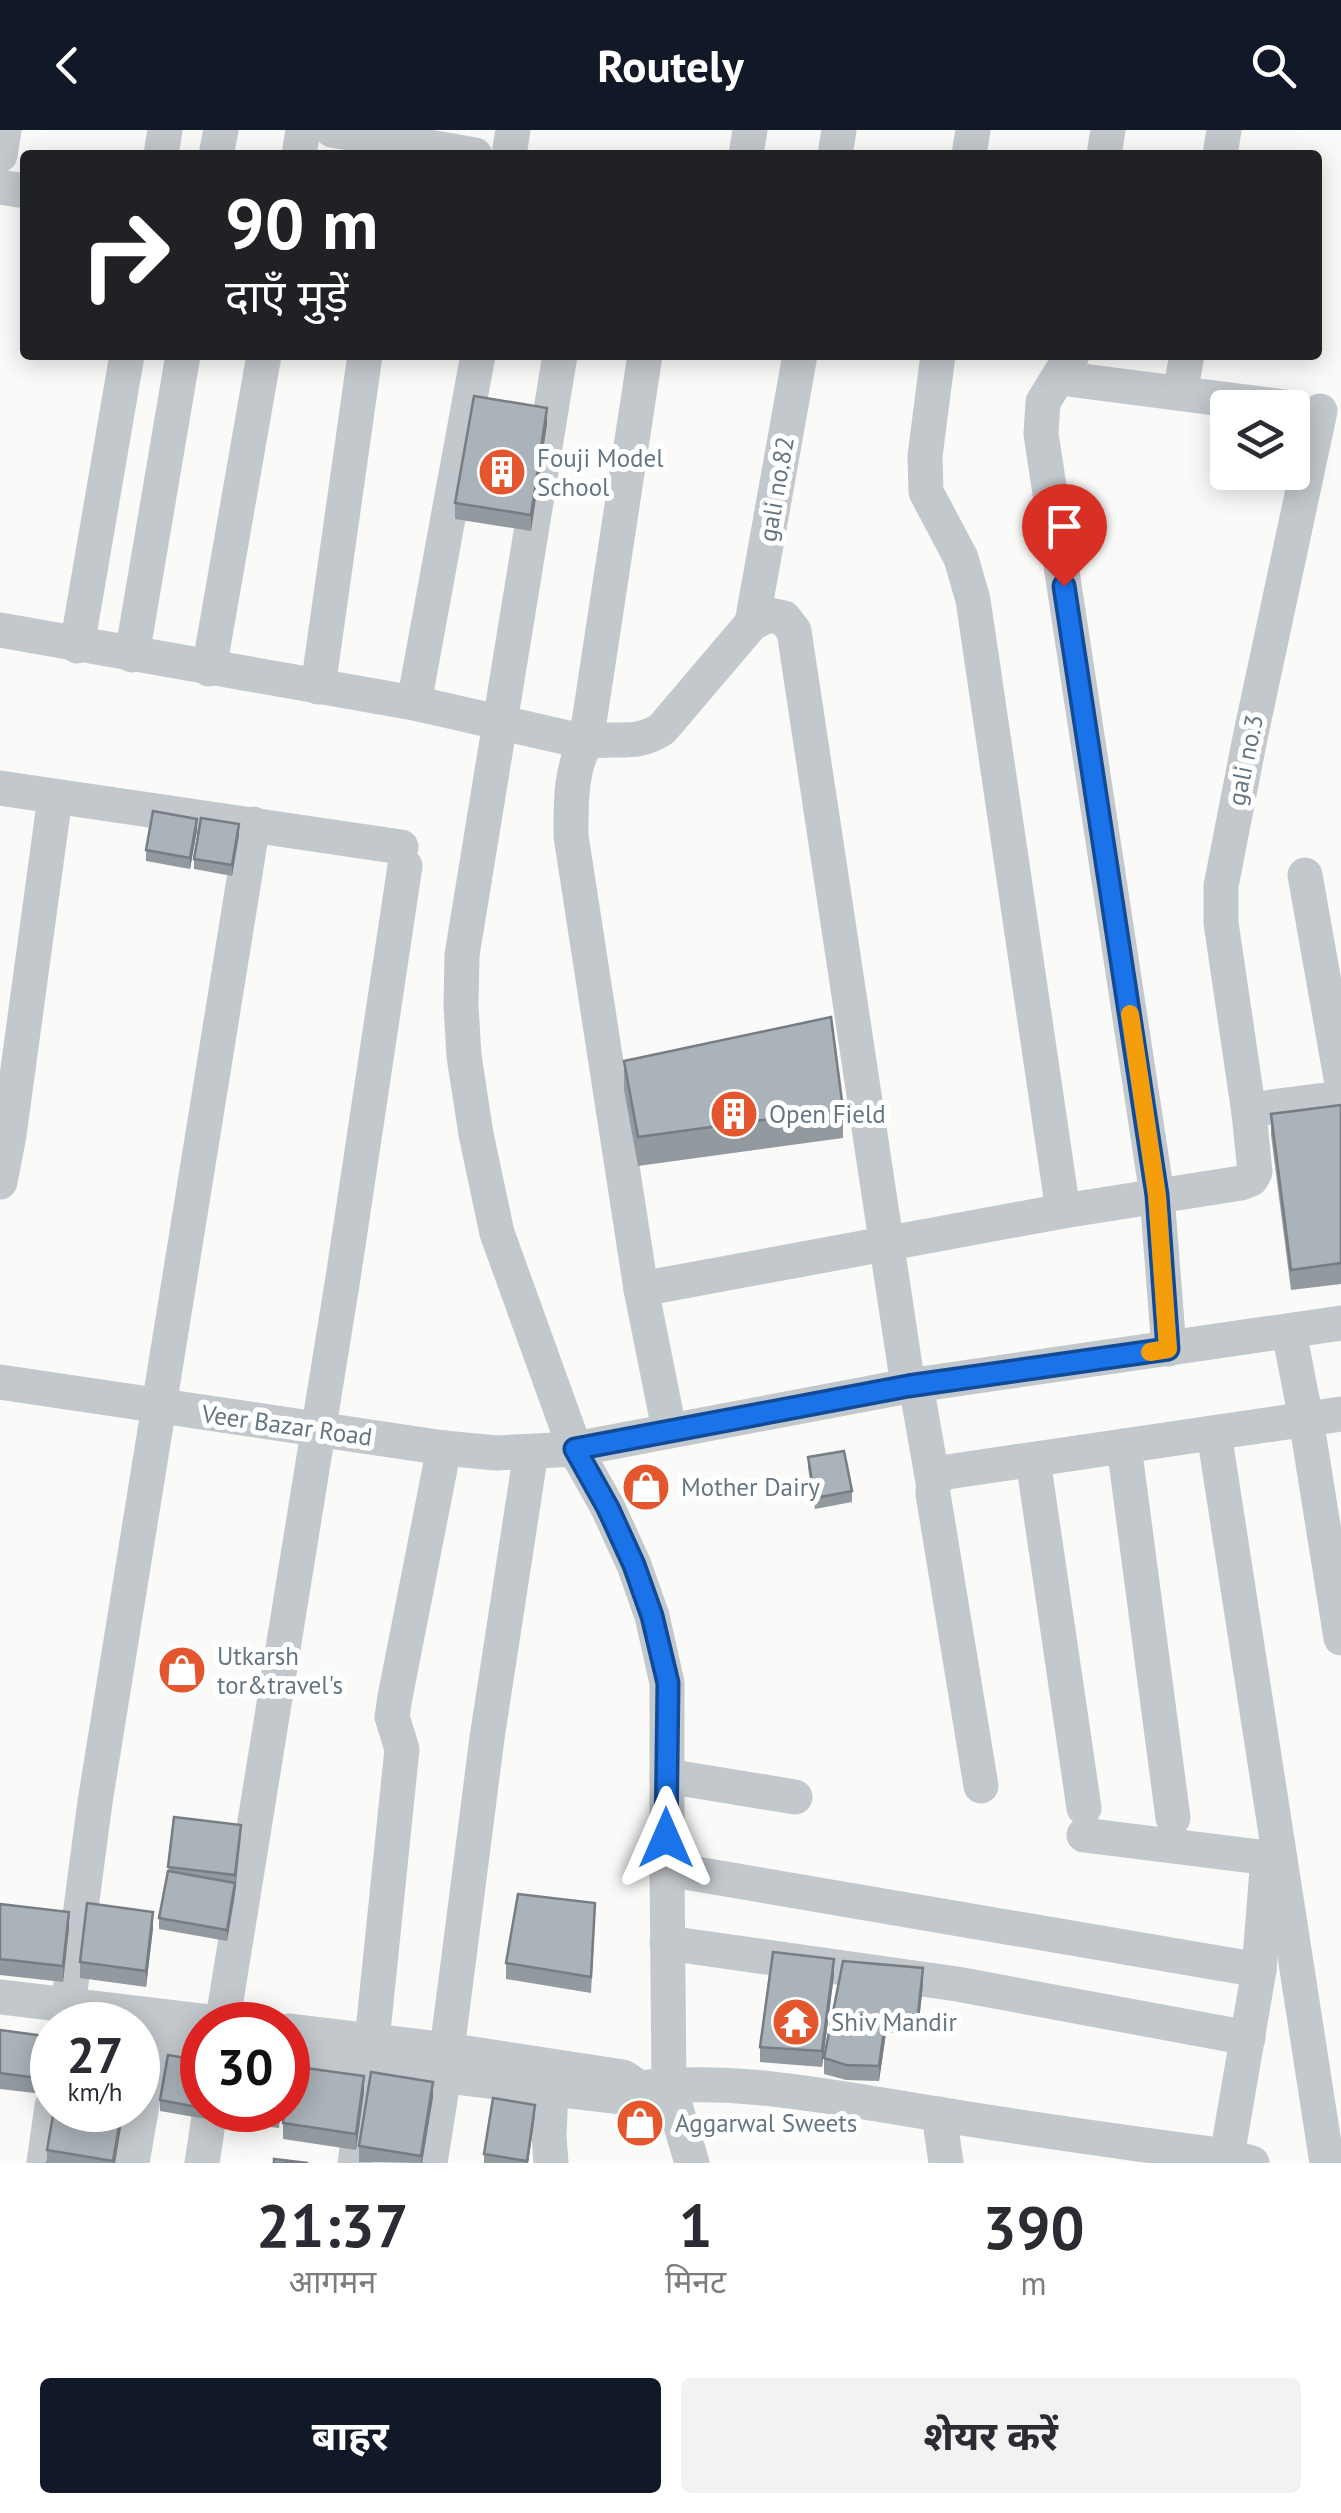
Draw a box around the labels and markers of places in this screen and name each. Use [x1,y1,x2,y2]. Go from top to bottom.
place label: Fouji Model School [537,442,664,503]
building icon: Fouji Model School [476,446,528,498]
pin [1022,484,1107,587]
building icon: Open Field [708,1088,760,1140]
place label: Open Field [769,1098,886,1130]
shop icon: Mother Dairy [620,1461,672,1513]
place label: Mother Dairy [681,1471,820,1503]
place label: Utkarsh tor&travel's [217,1640,343,1701]
shop icon: Utkarsh tor&travel's [156,1644,208,1696]
temple icon: Shiv Mandir [770,1996,822,2048]
place label: Shiv Mandir [831,2006,957,2038]
shop icon: Aggarwal Sweets [614,2097,666,2149]
place label: Aggarwal Sweets [675,2107,857,2139]

